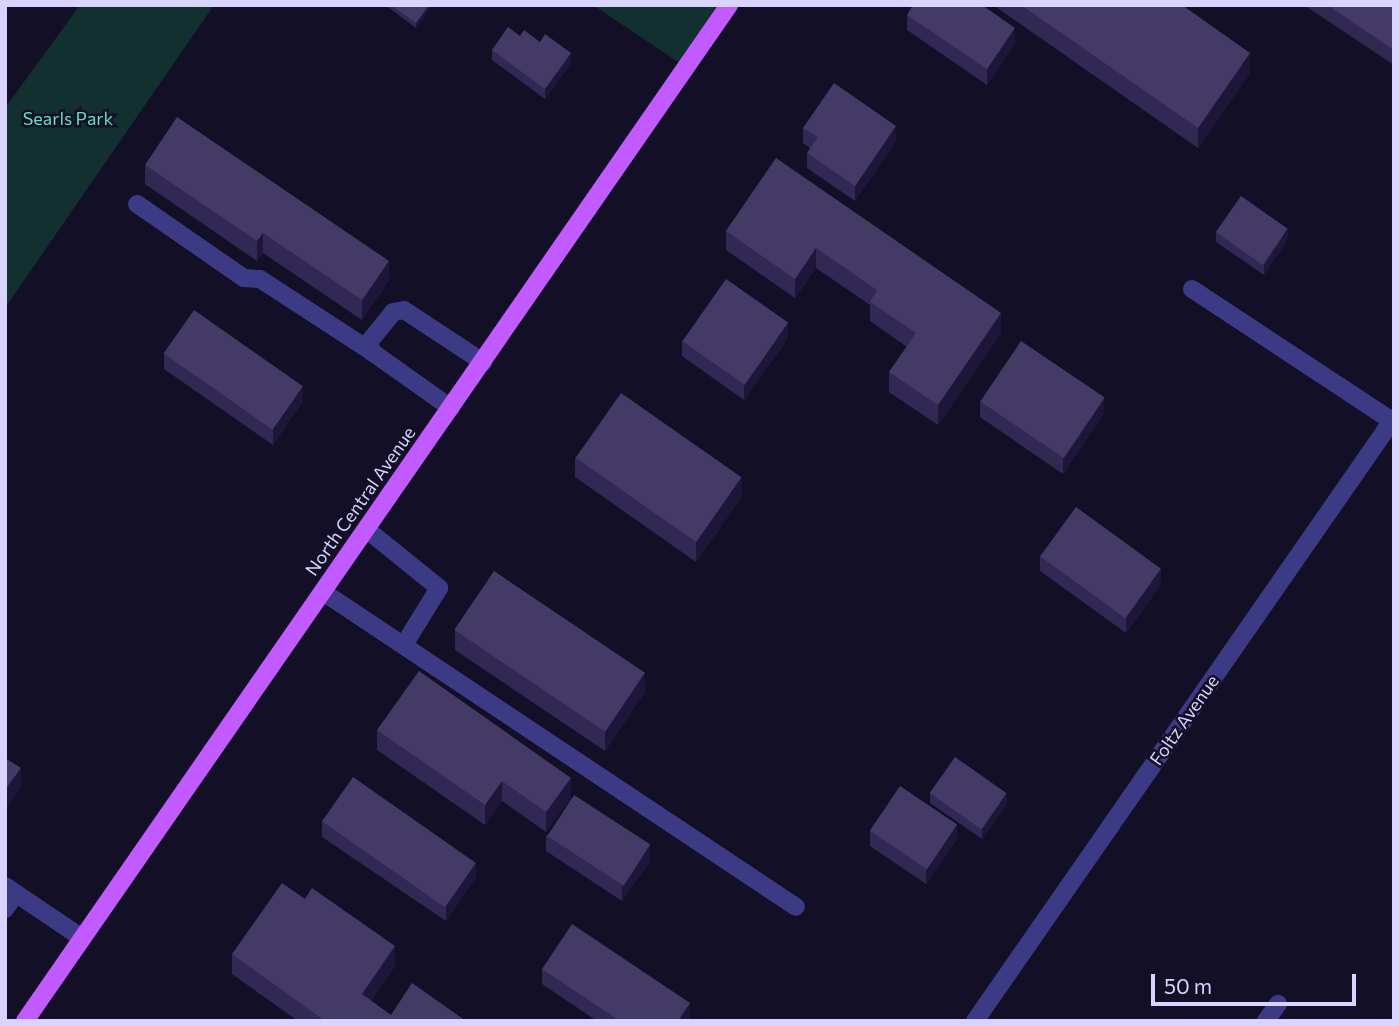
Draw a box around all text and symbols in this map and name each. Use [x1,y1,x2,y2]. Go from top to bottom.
park label: Searls Park [23,107,113,129]
street label: North Central Avenue [300,422,420,580]
street label: Foltz Avenue [1145,671,1223,769]
scale bar [1154,960,1359,1004]
text: 50 m [1164,973,1212,998]

